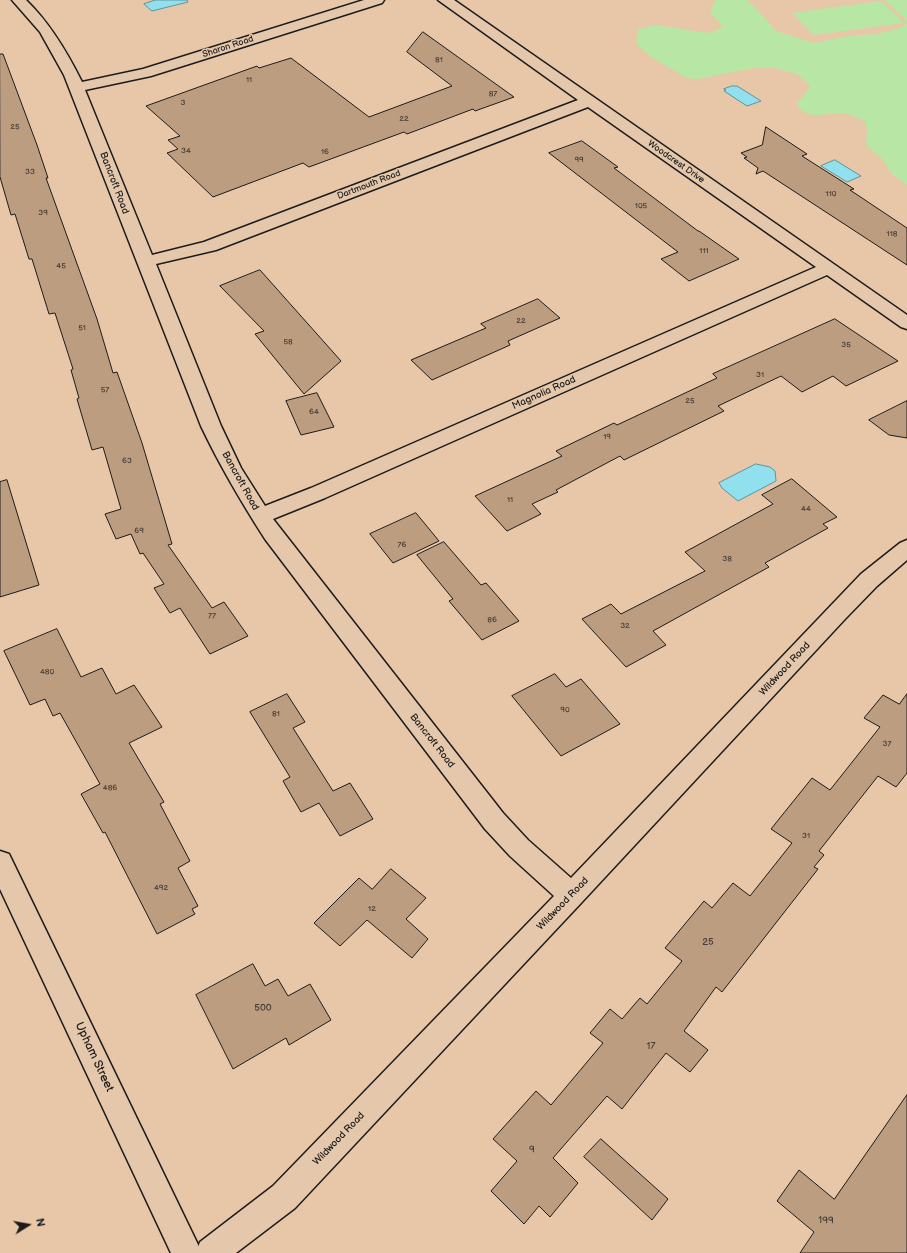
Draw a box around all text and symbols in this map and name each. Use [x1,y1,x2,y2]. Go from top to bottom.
street label: Sharon Road [201,34,255,60]
house number: 81 [435,55,443,65]
house number: 11 [246,75,252,85]
house number: 87 [489,89,497,99]
house number: 3 [181,98,185,108]
house number: 22 [399,114,409,124]
house number: 25 [10,122,20,132]
street label: Woodcrest Drive [645,138,707,186]
house number: 34 [181,146,191,156]
house number: 16 [321,147,329,157]
street label: Bancroft Road [97,150,131,216]
house number: 99 [574,155,584,165]
house number: 33 [25,167,35,177]
street label: Dartmouth Road [336,168,402,202]
house number: 110 [826,189,836,199]
house number: 105 [635,201,647,211]
house number: 39 [38,208,48,218]
house number: 118 [887,229,897,239]
house number: 111 [699,246,709,256]
house number: 45 [56,261,66,271]
house number: 22 [516,316,526,326]
house number: 51 [78,323,86,333]
house number: 58 [283,337,293,347]
house number: 35 [841,340,851,350]
house number: 31 [756,370,764,380]
street label: Magnolia Road [510,374,578,412]
house number: 57 [101,385,109,395]
house number: 25 [685,396,695,406]
house number: 64 [309,407,319,417]
house number: 19 [603,432,611,442]
street label: Bancroft Road [219,449,261,513]
house number: 63 [122,456,132,466]
house number: 11 [507,495,513,505]
house number: 44 [801,504,811,514]
house number: 69 [134,526,144,536]
house number: 76 [398,540,406,550]
house number: 38 [722,554,732,564]
house number: 77 [208,611,216,621]
house number: 86 [487,615,497,625]
house number: 32 [620,621,630,631]
street label: Wildwood Road [757,640,813,698]
house number: 480 [40,667,54,677]
house number: 90 [560,705,570,715]
house number: 81 [272,709,280,719]
street label: Bancroft Road [407,711,457,771]
house number: 37 [883,739,891,749]
house number: 486 [103,783,117,793]
house number: 31 [802,831,810,841]
street label: Wildwood Road [535,875,591,933]
house number: 492 [154,883,168,893]
house number: 12 [368,904,376,914]
house number: 25 [702,936,714,948]
house number: 500 [254,1002,272,1014]
street label: Upham Street [72,1020,116,1094]
house number: 17 [647,1040,655,1052]
street label: Wildwood Road [311,1110,367,1168]
house number: 9 [529,1143,535,1155]
north arrow [8,1205,48,1245]
house number: 199 [818,1214,834,1226]
text: N [33,1217,47,1228]

